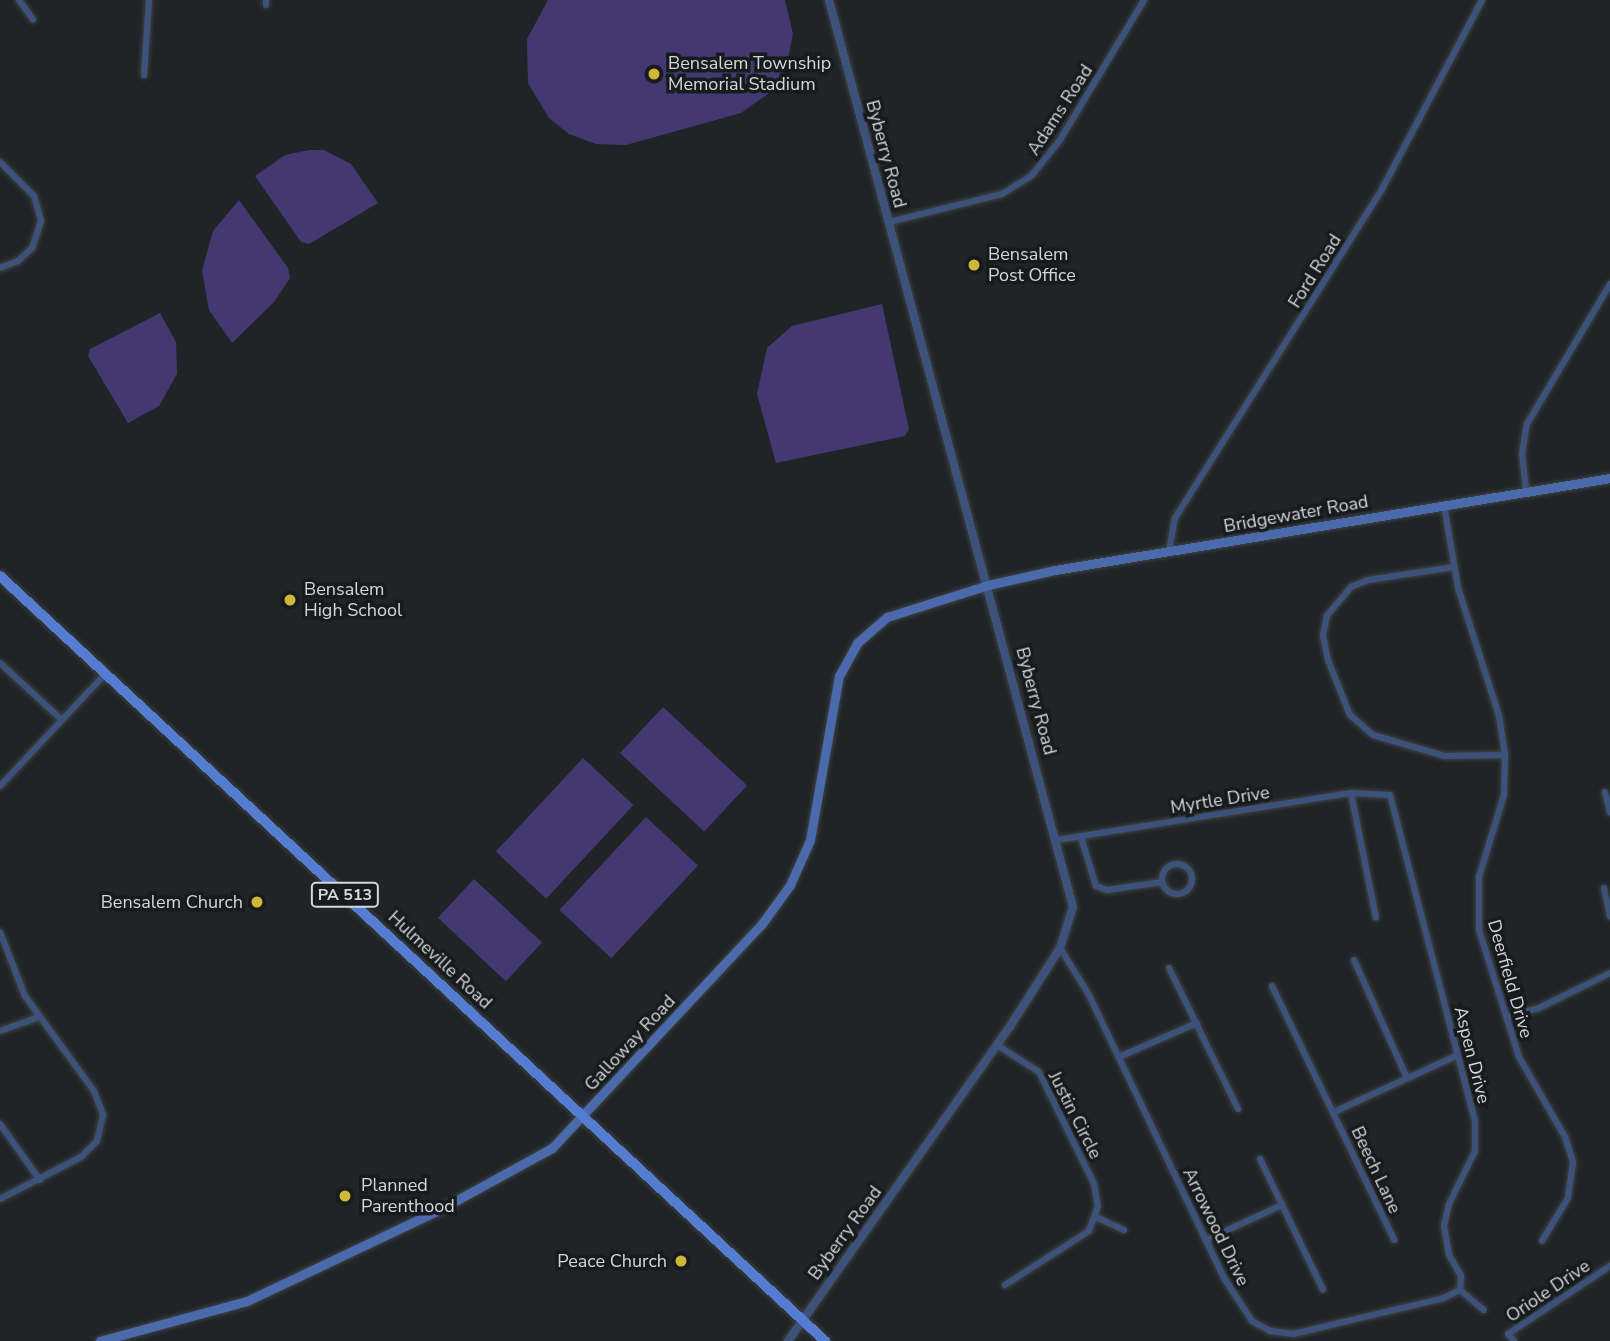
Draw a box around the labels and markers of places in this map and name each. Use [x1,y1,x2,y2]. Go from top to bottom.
place label: Bensalem Township Memorial Stadium [668,53,831,96]
marker: Bensalem Township Memorial Stadium [646,66,662,82]
place label: Bensalem Post Office [988,244,1076,286]
marker: Bensalem Post Office [966,257,982,273]
place label: Bensalem High School [304,579,402,622]
marker: Bensalem High School [282,592,298,608]
place label: Bensalem Church [101,891,243,913]
marker: Bensalem Church [249,894,265,910]
place label: Planned Parenthood [361,1175,455,1218]
marker: Planned Parenthood [335,1186,355,1206]
place label: Peace Church [557,1250,667,1272]
marker: Peace Church [673,1253,689,1269]

